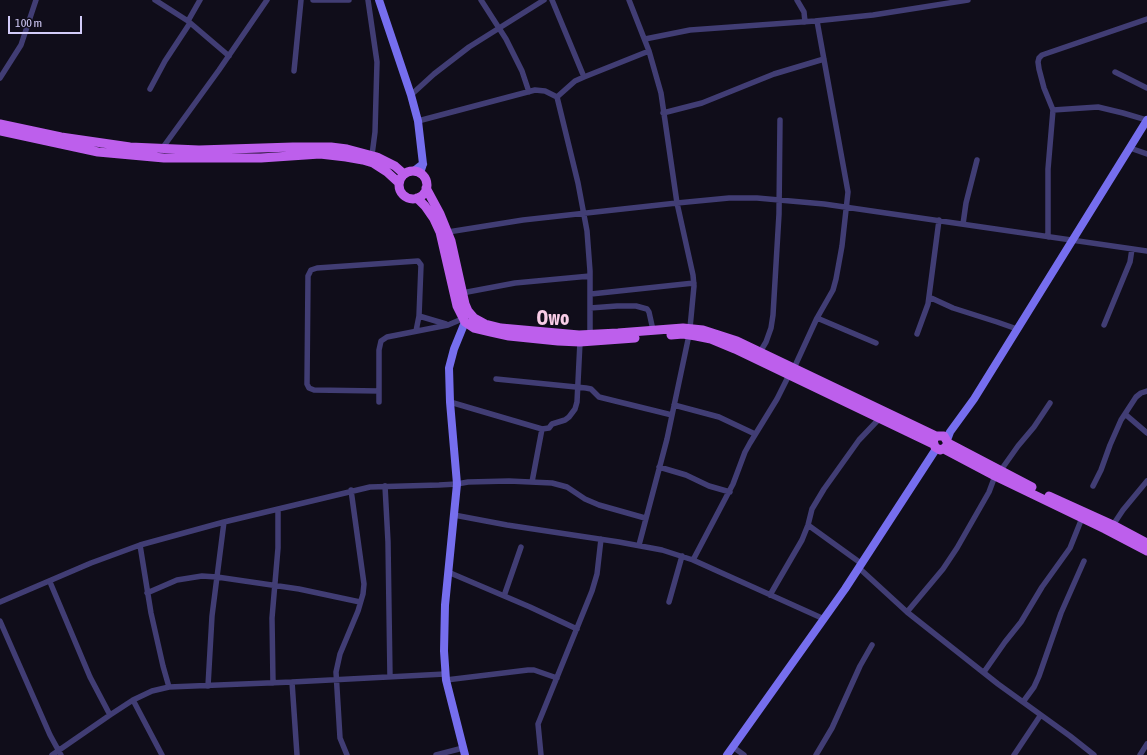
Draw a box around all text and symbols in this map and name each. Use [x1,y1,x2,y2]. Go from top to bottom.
scale bar [10,8,84,34]
text: 100 m [15,16,42,30]
district label: Owo [537,307,569,331]

